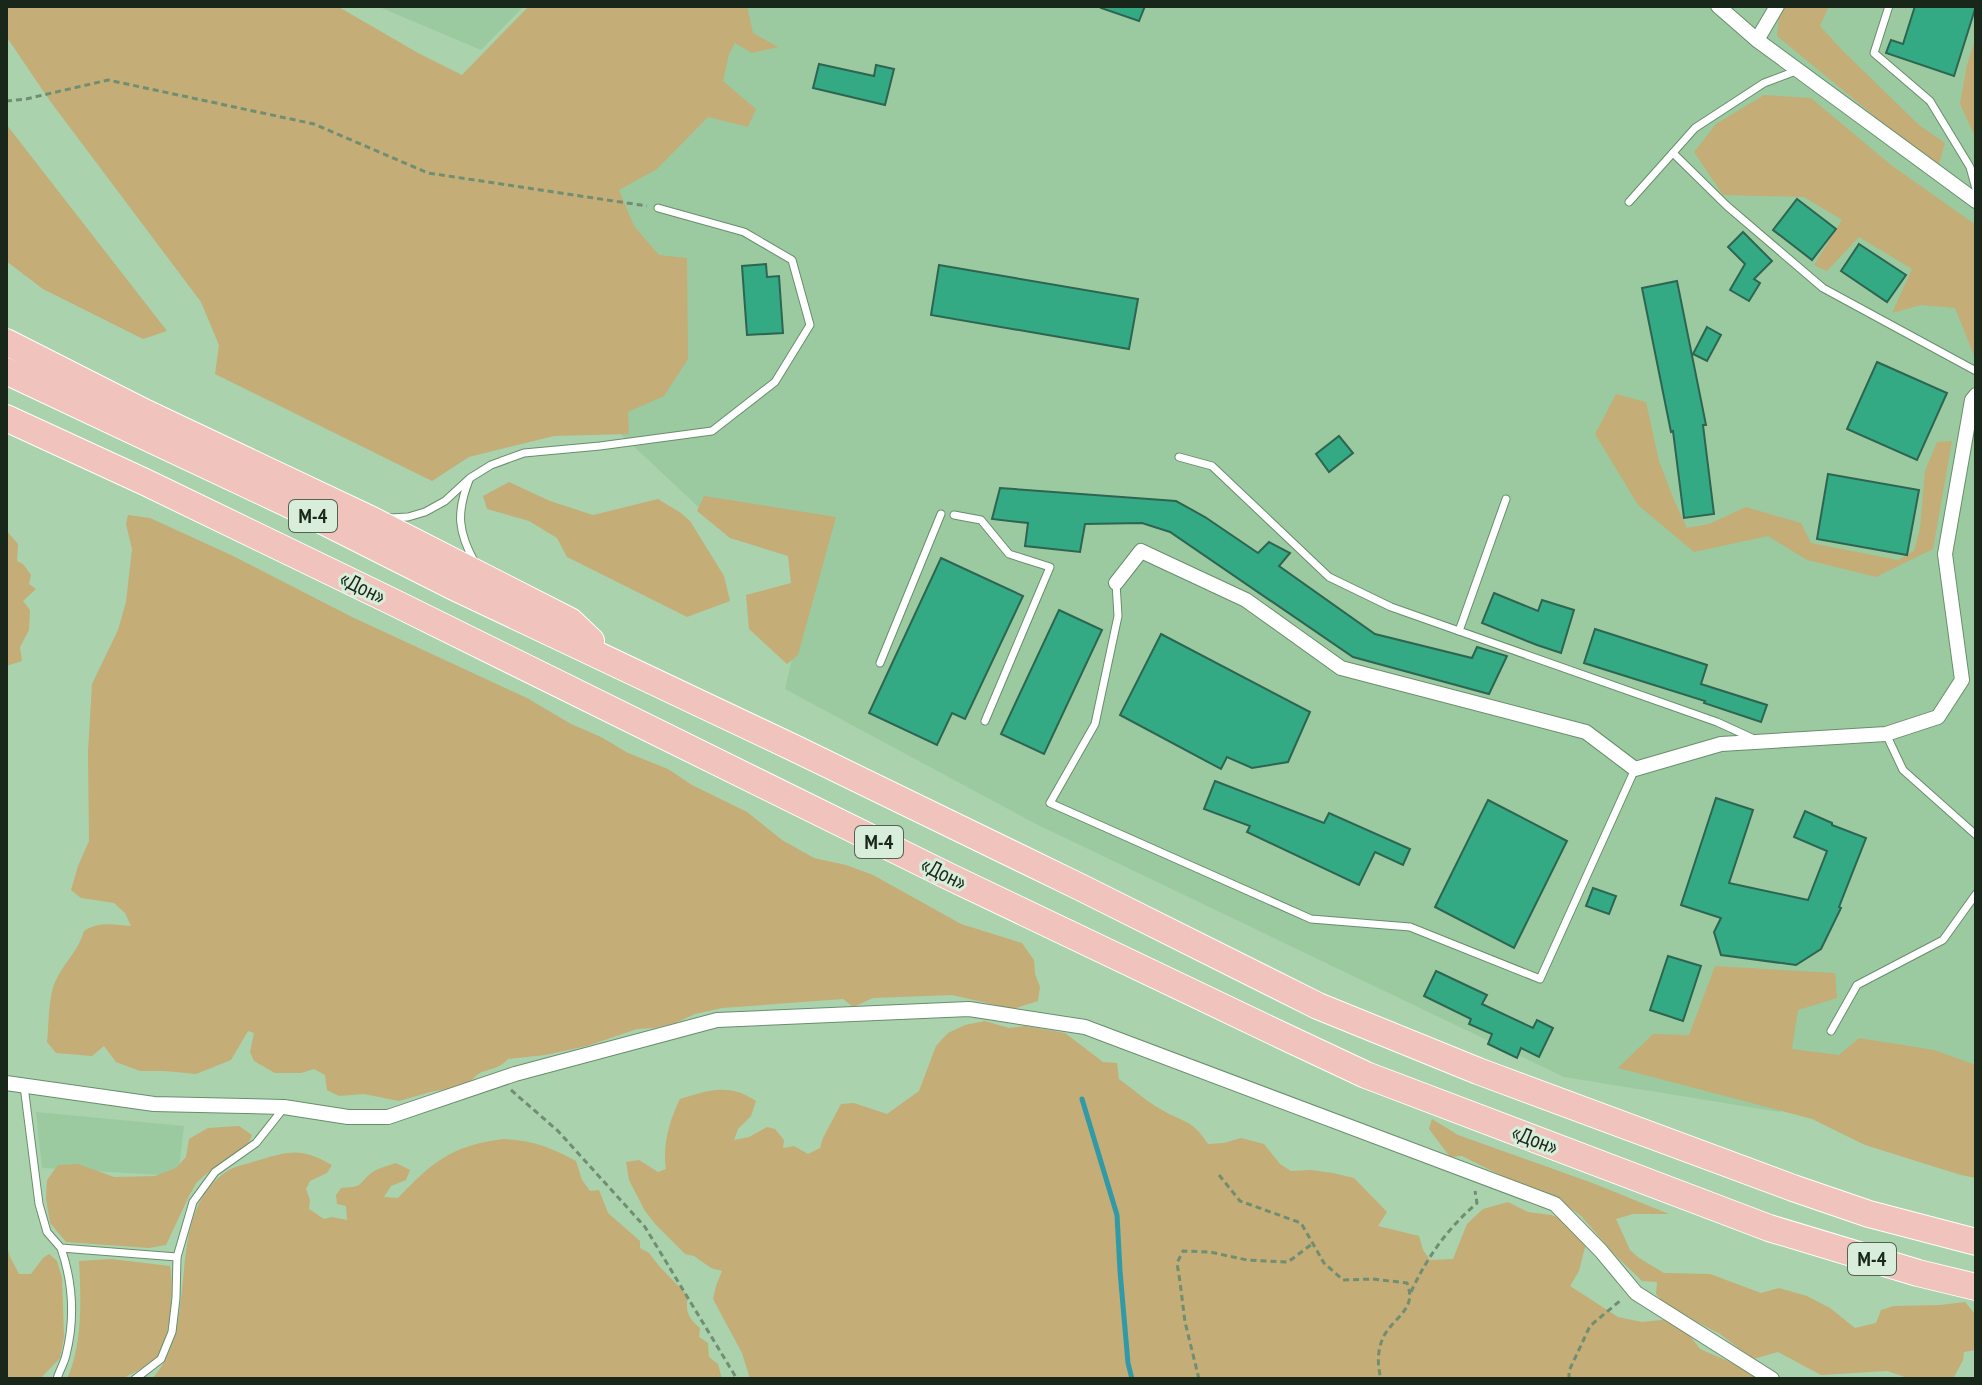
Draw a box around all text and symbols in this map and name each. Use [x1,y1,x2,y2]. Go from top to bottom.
road number: М-4 [289,500,337,532]
street label: «Дон» [335,564,391,610]
road number: М-4 [855,826,903,858]
street label: «Дон» [916,850,972,896]
street label: «Дон» [1508,1117,1562,1161]
road number: М-4 [1848,1243,1896,1275]

